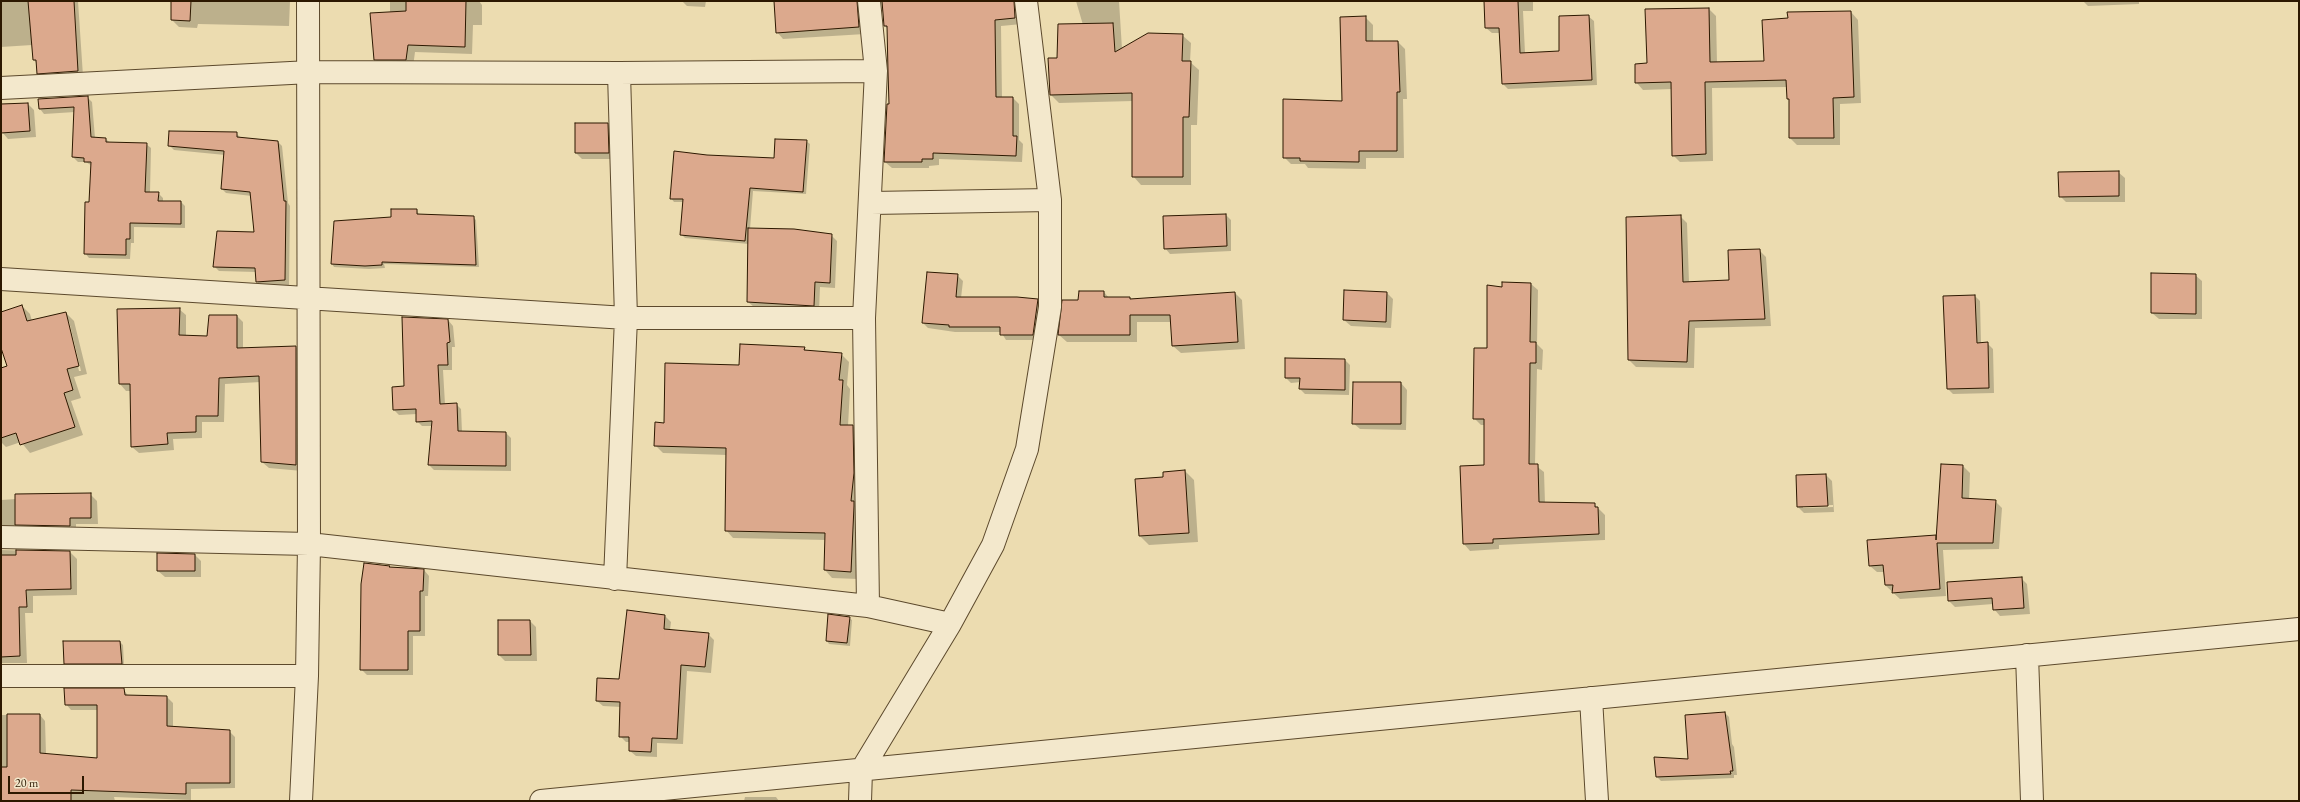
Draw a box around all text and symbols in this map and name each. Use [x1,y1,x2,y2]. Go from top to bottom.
scale bar [10,768,86,794]
text: 20 m [15,775,38,791]

